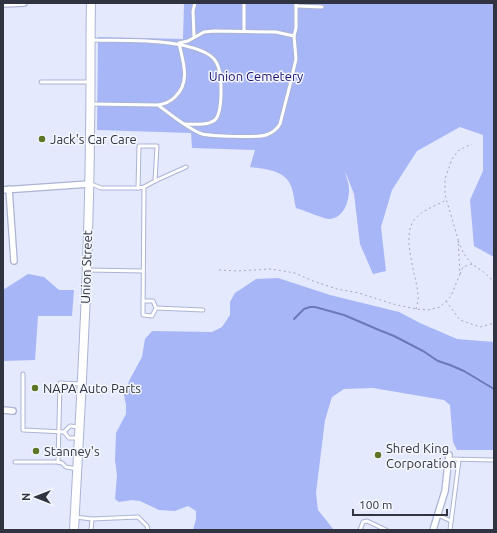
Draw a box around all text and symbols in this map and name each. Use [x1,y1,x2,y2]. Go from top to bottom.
park label: Union Cemetery [209,69,303,83]
place label: Jack's Car Care [50,132,137,146]
marker: Jack's Car Care [37,134,47,144]
street label: Union Street [78,230,94,304]
place label: NAPA Auto Parts [43,381,141,395]
marker: NAPA Auto Parts [30,383,40,393]
place label: Shred King Corporation [386,441,457,470]
place label: Stanney's [44,444,100,458]
marker: Stanney's [31,446,41,456]
marker: Shred King Corporation [373,450,383,460]
north arrow [16,477,56,517]
scale bar [353,491,447,517]
text: N [20,493,32,501]
text: 100 m [359,498,392,511]

